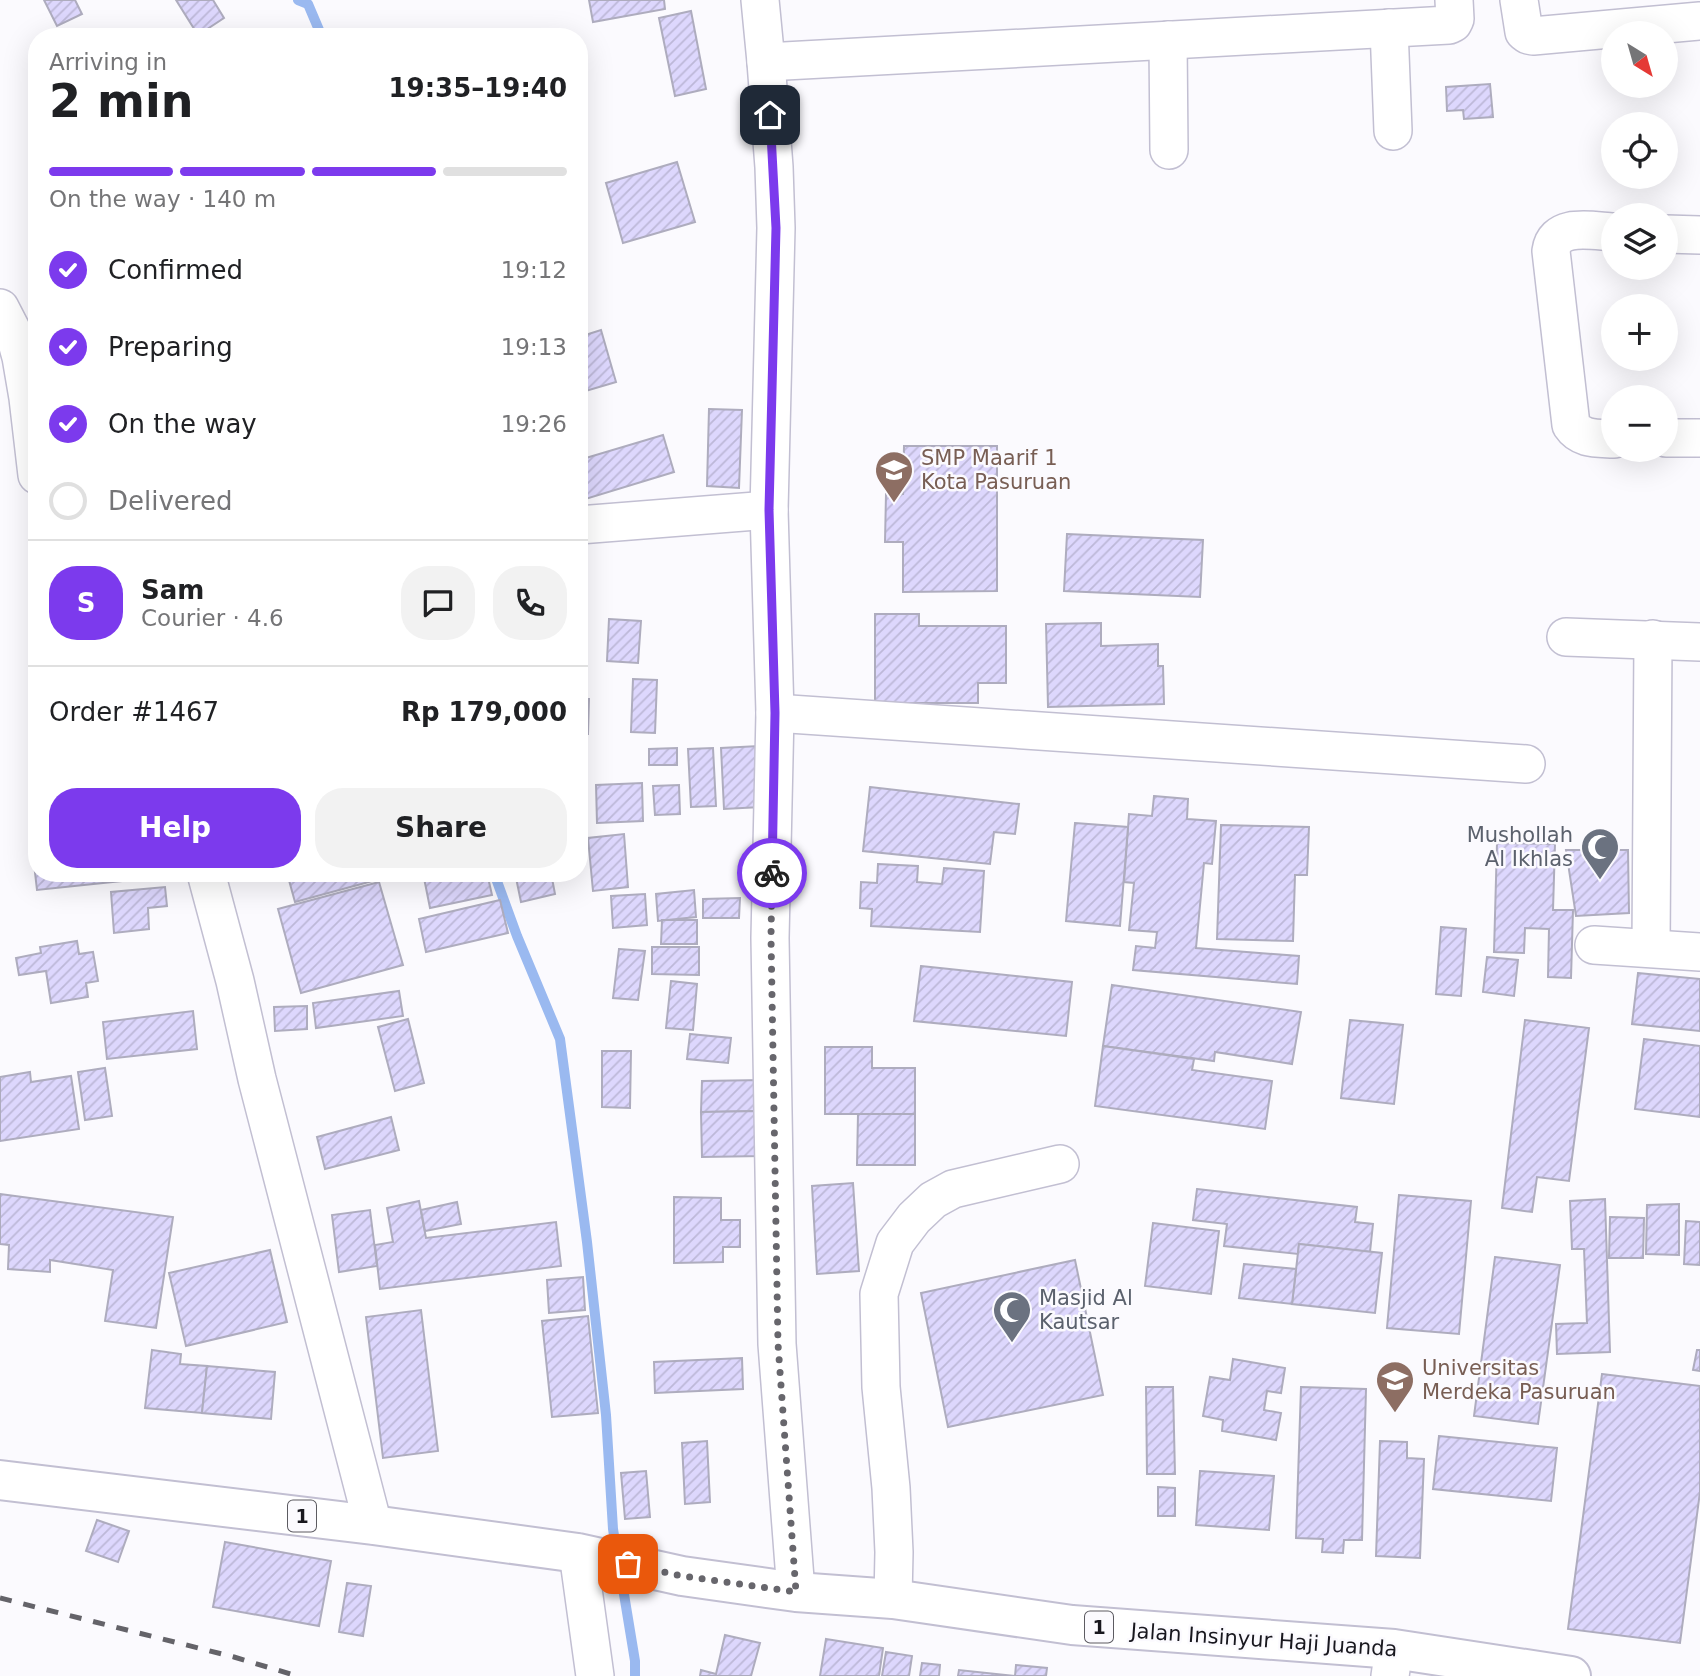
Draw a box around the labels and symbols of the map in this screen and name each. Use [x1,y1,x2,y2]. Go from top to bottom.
north arrow [1601,21,1678,98]
pin [740,85,800,145]
place label: SMP Maarif 1 Kota Pasuruan [921,446,1071,494]
school or university icon: SMP Maarif 1 Kota Pasuruan [873,449,915,504]
place label: Mushollah Al Ikhlas [1467,823,1573,871]
mosque icon: Mushollah Al Ikhlas [1579,826,1621,881]
courier [737,838,807,908]
place label: Masjid Al Kautsar [1039,1286,1133,1334]
mosque icon: Masjid Al Kautsar [991,1289,1033,1344]
place label: Universitas Merdeka Pasuruan [1422,1356,1616,1404]
school or university icon: Universitas Merdeka Pasuruan [1374,1359,1416,1414]
road number: 1 [288,1500,316,1532]
pin [598,1534,658,1594]
road number: 1 [1085,1611,1113,1642]
street label: Jalan Insinyur Haji Juanda [1128,1619,1398,1661]

